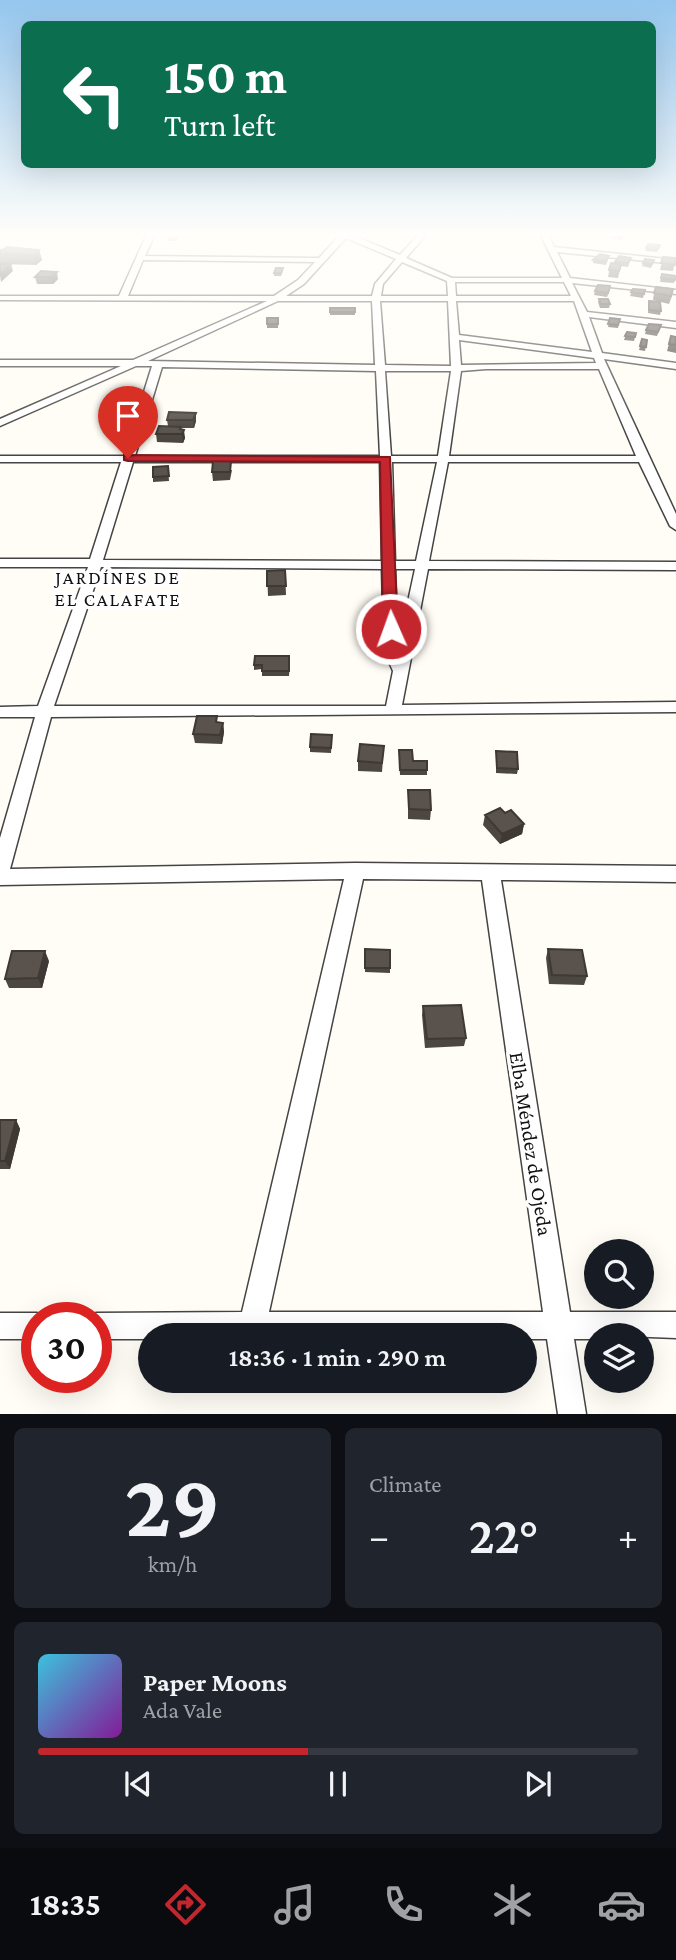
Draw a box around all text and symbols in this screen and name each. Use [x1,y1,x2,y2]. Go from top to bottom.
icon: left [49,49,140,140]
text: 150 m [164,49,287,104]
text: Turn left [164,107,275,143]
pin [98,386,158,458]
icon: arrive [109,397,147,435]
district label: JARDÍNES DE EL CALAFATE [53,567,182,610]
position arrow [354,592,428,666]
street label: Elba Méndez de Ojeda [505,1050,557,1238]
map controls [584,1239,654,1393]
button: search [584,1239,654,1309]
speed limit sign: 30 [21,1302,112,1393]
button: layers [584,1323,654,1393]
text: 18:36 · 1 min · 290 m [229,1343,446,1372]
text: 29 [125,1454,220,1556]
text: Climate [369,1471,441,1497]
text: 22° [469,1506,538,1564]
text: − [369,1515,389,1557]
text: + [618,1515,638,1557]
text: km/h [148,1551,197,1577]
text: Paper Moons [143,1668,287,1697]
text: Ada Vale [143,1697,222,1723]
icon: previous [119,1765,157,1803]
icon: pause [319,1765,357,1803]
icon: next [519,1765,557,1803]
icon: directions [161,1880,210,1929]
icon: music [270,1880,319,1929]
icon: phone [379,1880,428,1929]
icon: climate [488,1880,537,1929]
icon: car [597,1880,646,1929]
text: 18:35 [30,1886,101,1922]

